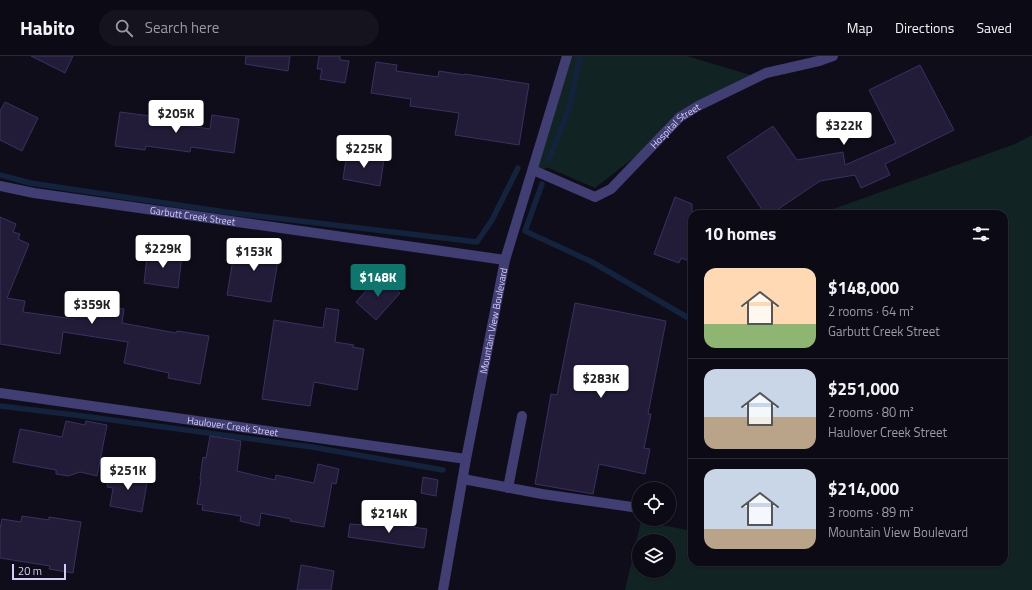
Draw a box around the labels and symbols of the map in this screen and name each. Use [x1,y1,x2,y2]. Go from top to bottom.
street label: Hospital Street [647,99,704,152]
pin: $205K [148,100,204,134]
pin: $322K [816,112,872,146]
pin: $225K [336,135,392,169]
street label: Garbutt Creek Street [149,203,237,230]
pin: $229K [135,235,191,269]
pin: $153K [226,238,282,272]
pin: $148K [350,264,406,298]
street label: Mountain View Boulevard [476,266,511,375]
pin: $359K [64,291,120,325]
pin: $283K [573,365,629,399]
street label: Haulover Creek Street [186,413,280,440]
pin: $251K [100,457,156,491]
pin: $214K [361,500,417,534]
scale bar [12,562,66,581]

